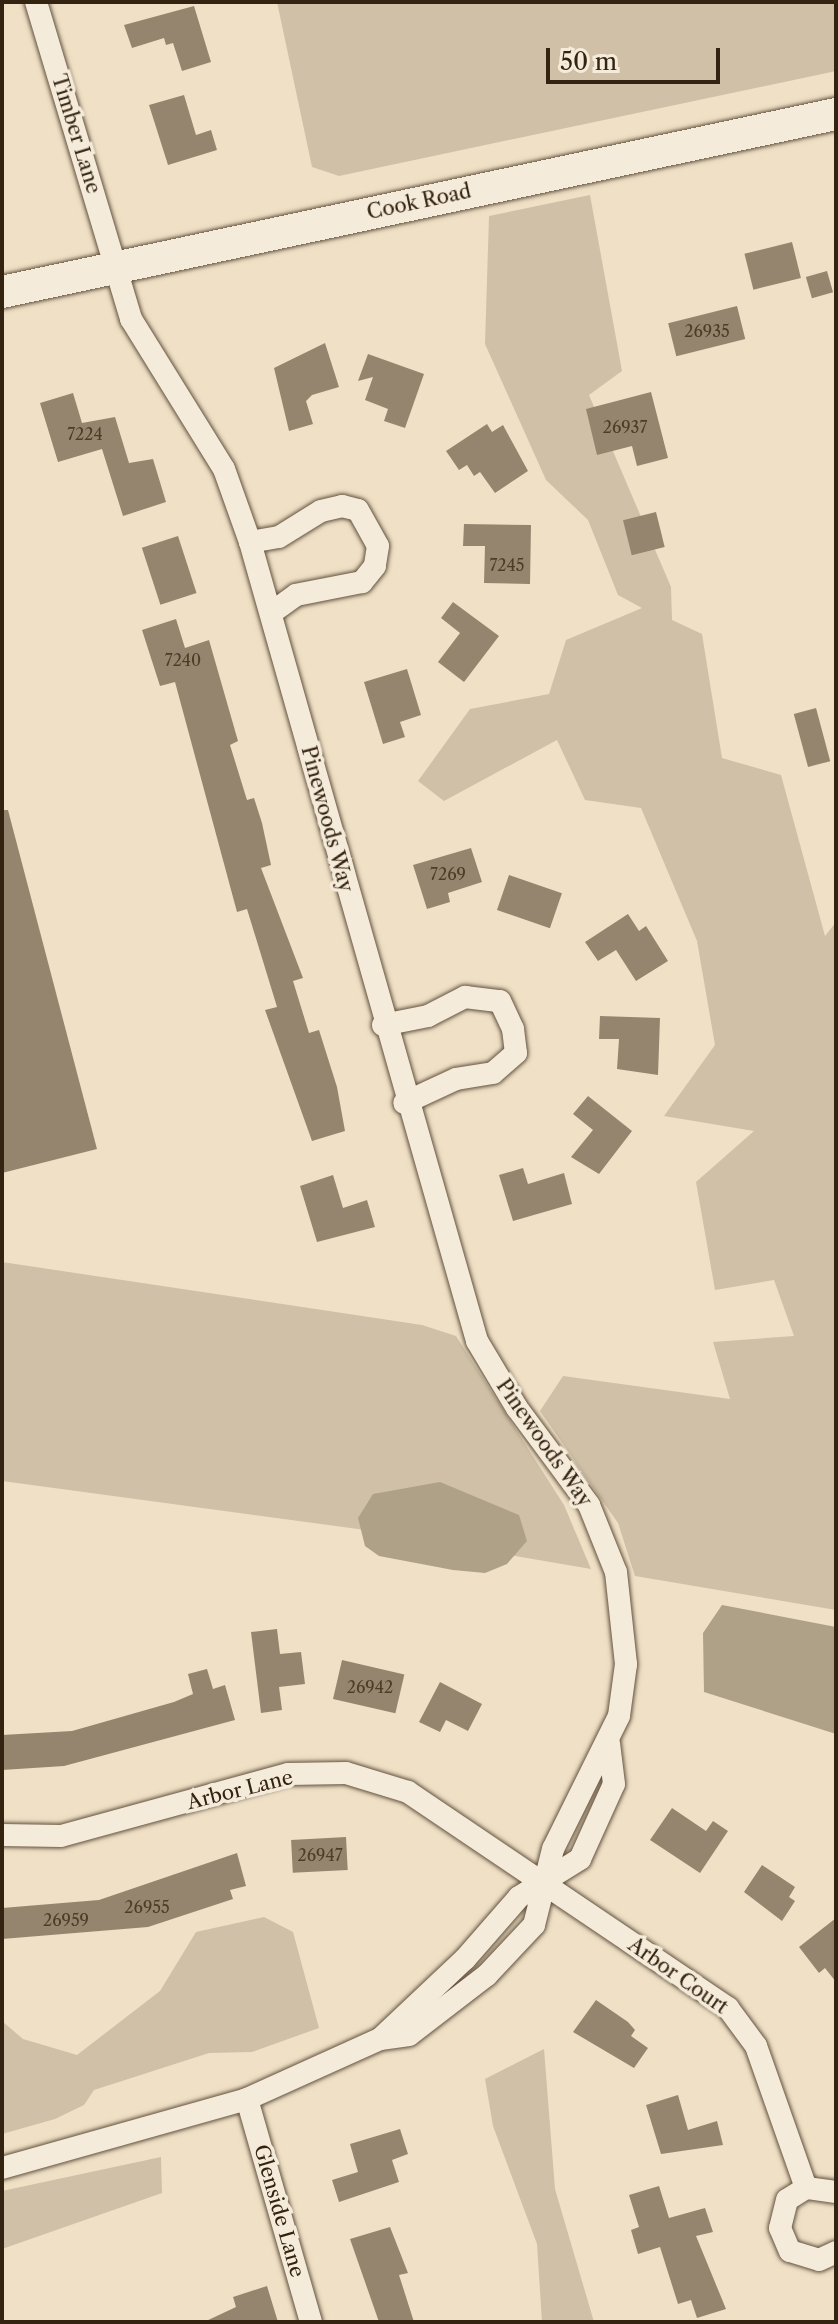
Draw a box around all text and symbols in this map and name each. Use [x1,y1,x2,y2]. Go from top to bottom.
scale bar [550,32,724,82]
text: 50 m [560,47,617,76]
street label: Timber Lane [46,71,106,197]
street label: Cook Road [365,179,473,225]
house number: 26935 [684,321,730,341]
house number: 26937 [603,417,647,437]
house number: 7224 [67,424,103,444]
house number: 7245 [489,555,525,575]
house number: 7240 [165,650,201,670]
street label: Pinewoods Way [296,743,358,895]
house number: 7269 [430,864,466,884]
street label: Pinewoods Way [491,1374,597,1512]
house number: 26942 [347,1677,393,1697]
street label: Arbor Lane [184,1765,296,1815]
house number: 26947 [297,1845,343,1865]
house number: 26955 [124,1897,170,1917]
house number: 26959 [43,1910,89,1930]
street label: Arbor Court [623,1933,733,2019]
street label: Glenside Lane [249,2142,309,2280]

